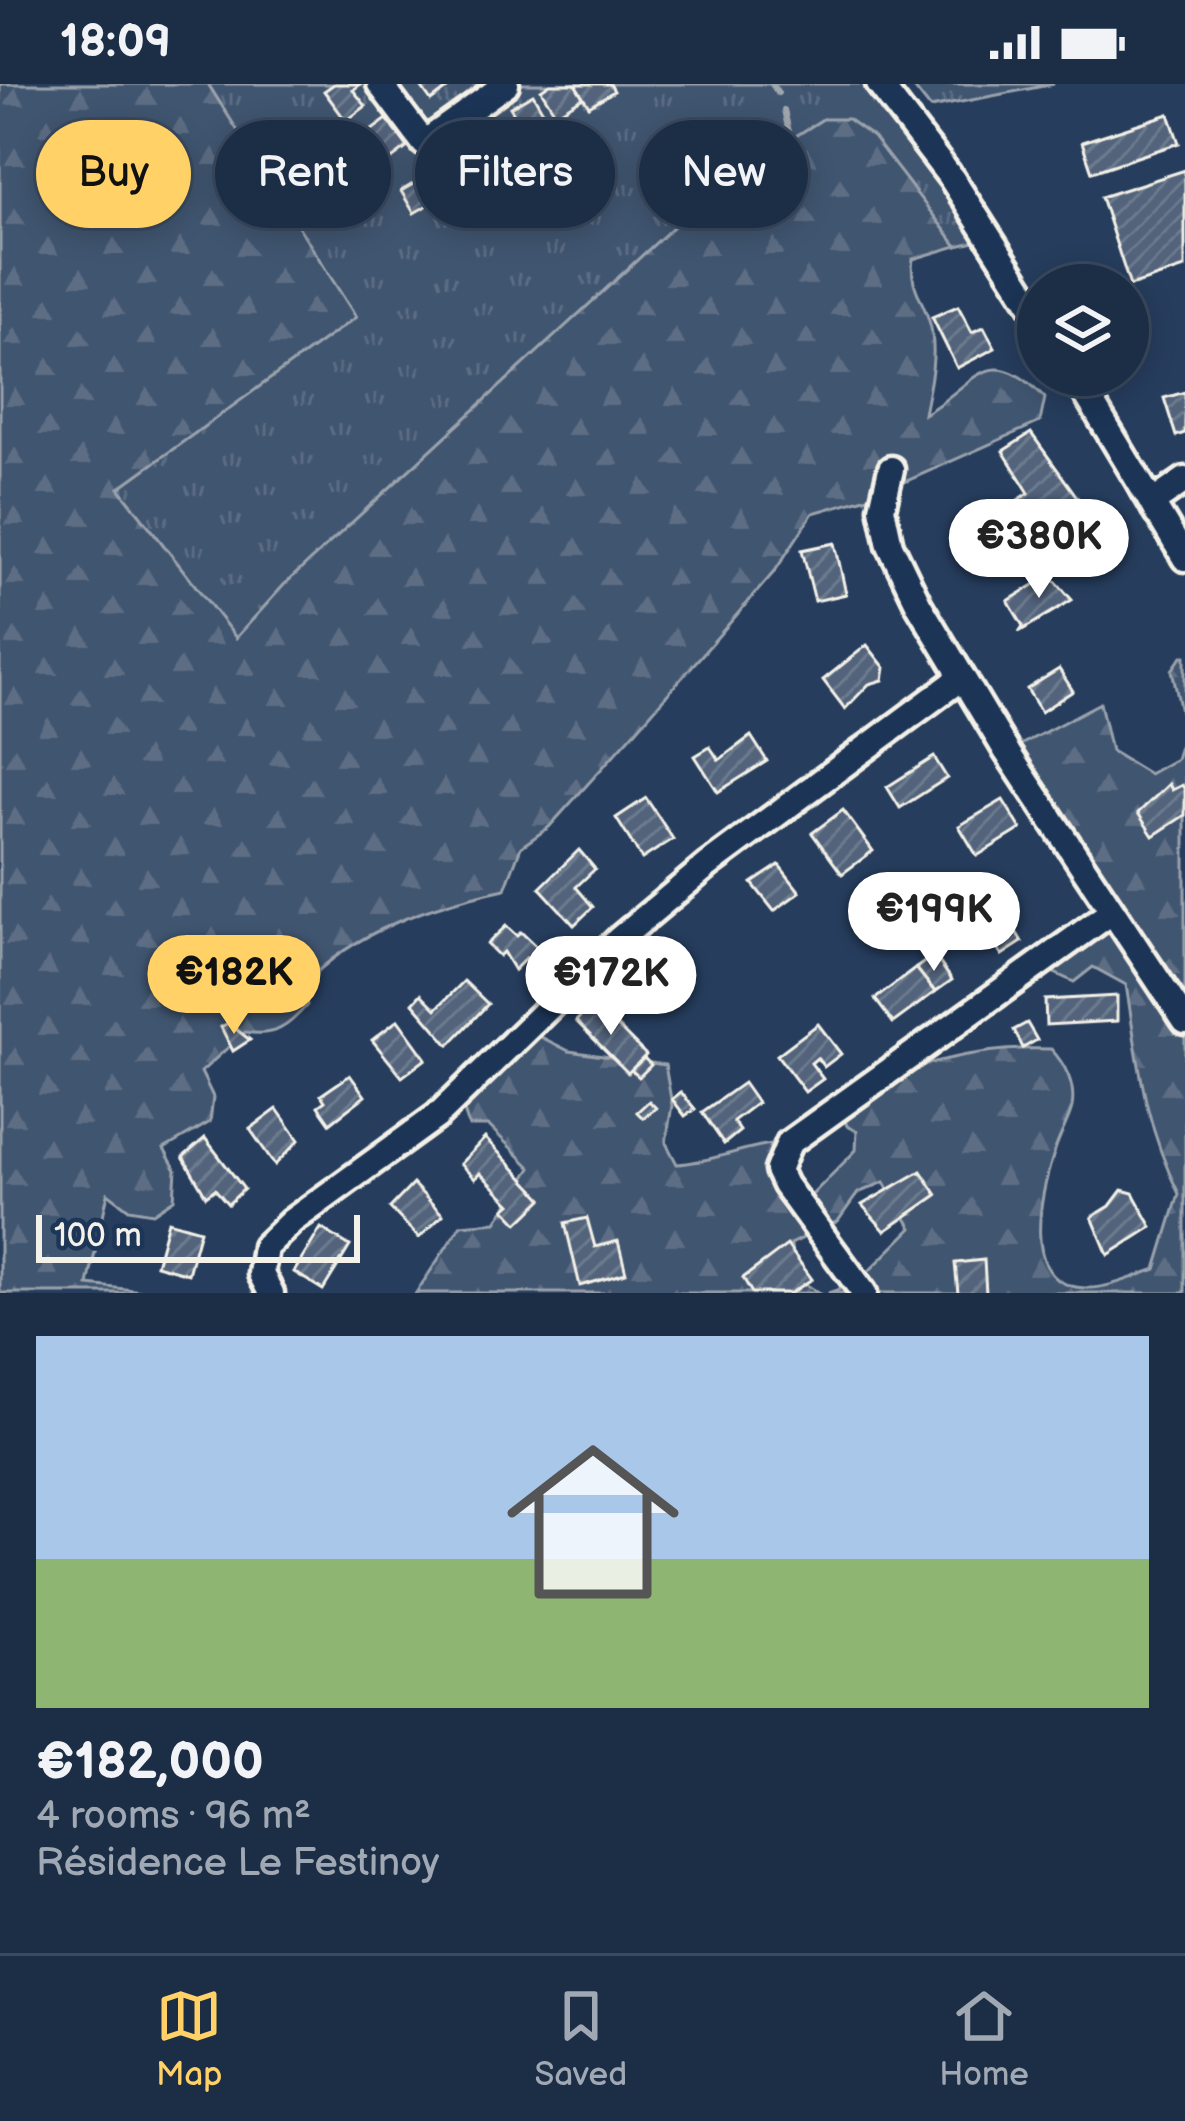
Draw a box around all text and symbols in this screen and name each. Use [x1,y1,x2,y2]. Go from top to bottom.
text: 18:09 [60,15,171,70]
chip: Buy [36,120,191,228]
chip: Rent [215,120,391,228]
chip: Filters [415,120,615,228]
chip: New [639,120,808,228]
map controls [1017,264,1149,396]
button: layers [1017,264,1149,396]
pin: €380K [955,499,1123,601]
text: €380K [976,514,1102,561]
pin: €199K [850,872,1018,974]
text: €199K [875,887,993,934]
pin: €182K [150,935,318,1037]
pin: €172K [527,936,695,1038]
text: €182K [174,950,294,997]
text: €172K [552,951,670,998]
scale bar [36,1209,360,1262]
text: 100 m [54,1216,142,1256]
icon: home [485,1414,701,1630]
text: €182,000 [36,1732,264,1793]
text: 4 rooms · 96 m² [36,1793,311,1840]
text: Résidence Le Festinoy [36,1840,439,1887]
tab: Map [156,1983,222,2095]
tab: Saved [534,1983,627,2095]
tab: Home [939,1983,1029,2095]

